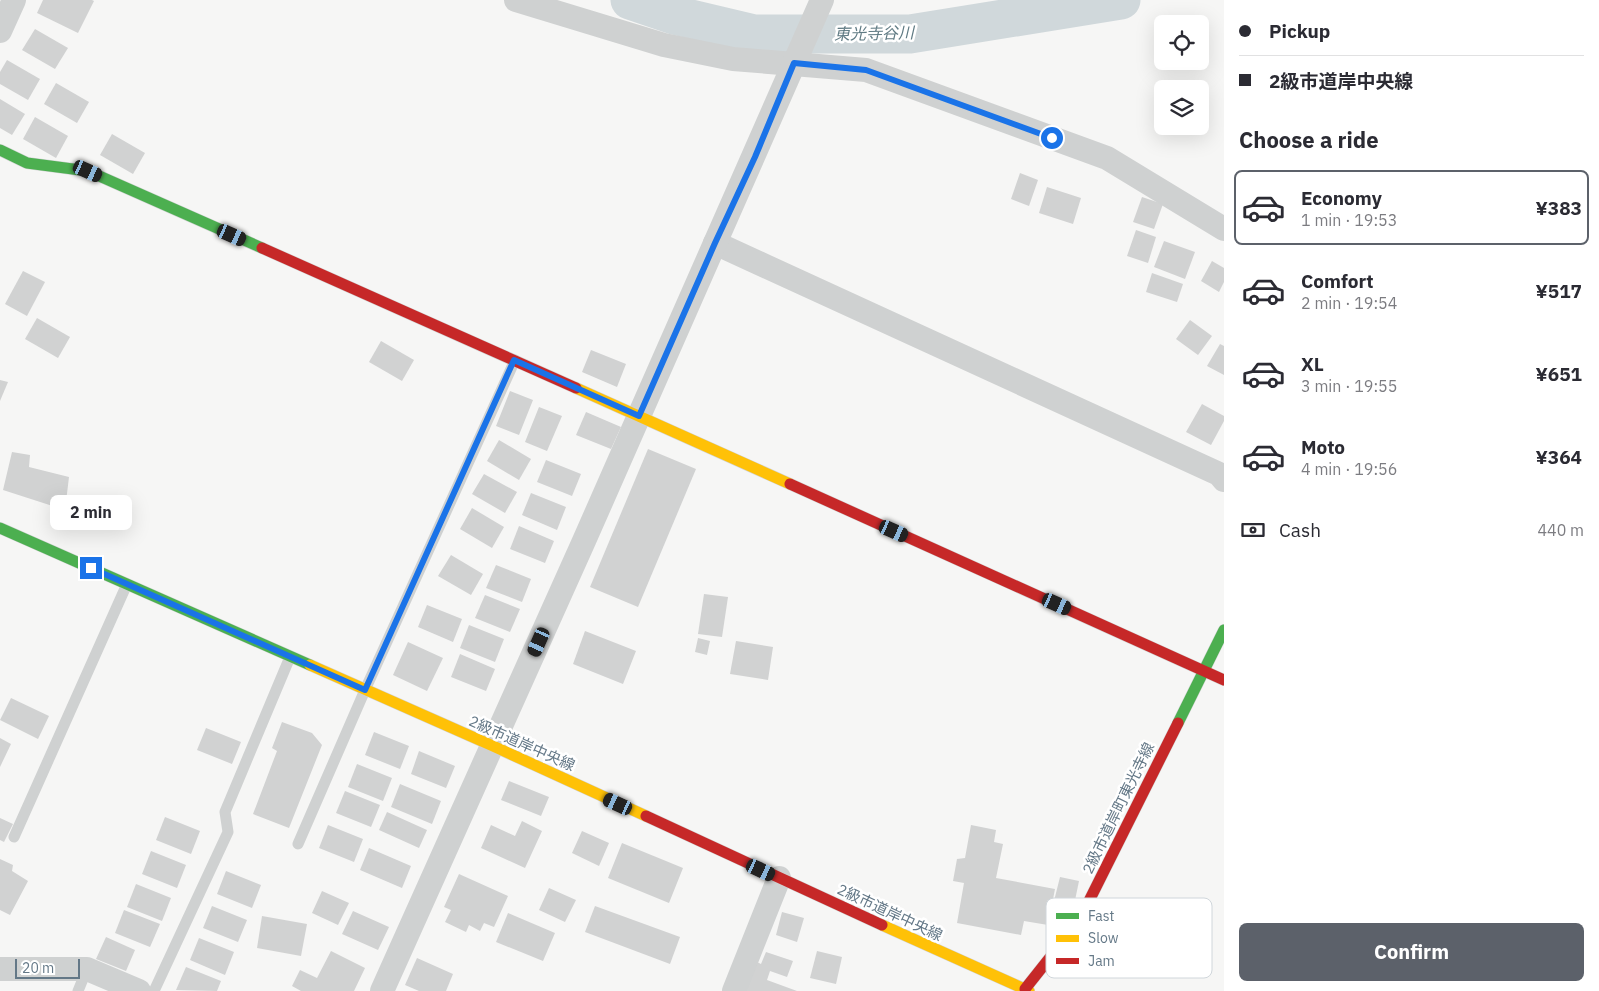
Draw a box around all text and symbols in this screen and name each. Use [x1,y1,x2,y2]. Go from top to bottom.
map controls [1154,15,1209,135]
button: locate [1154,15,1209,70]
text: Pickup [1269,19,1330,43]
water label: 東光寺谷川 [834,22,916,44]
text: 2級市道岸中央線 [1269,69,1413,93]
button: layers [1154,80,1209,135]
text: Choose a ride [1239,125,1379,154]
route start [1041,127,1063,149]
car [71,158,104,184]
icon: car [1241,185,1286,230]
text: Economy [1301,186,1382,210]
text: ¥383 [1535,196,1582,220]
text: 1 min · 19:53 [1301,210,1397,230]
car [215,222,248,248]
icon: car [1241,268,1286,313]
text: Comfort [1301,269,1374,293]
text: ¥517 [1535,279,1582,303]
text: 2 min · 19:54 [1301,293,1397,313]
icon: car [1241,351,1286,396]
text: XL [1301,352,1324,376]
text: ¥651 [1535,362,1582,386]
text: 3 min · 19:55 [1301,376,1397,396]
icon: car [1241,434,1286,479]
text: Moto [1301,435,1345,459]
text: ¥364 [1535,445,1582,469]
text: 4 min · 19:56 [1301,459,1397,479]
callout: 2 min [50,496,132,530]
text: 2 min [70,502,112,522]
icon: cash [1239,516,1267,544]
car [877,518,910,544]
text: Cash [1279,518,1321,542]
text: 440 m [1537,520,1584,540]
route end [80,557,102,579]
car [1040,591,1073,617]
car [526,625,551,659]
street label: 2級市道岸中央線 [466,711,578,775]
street label: 2級市道岸町東光寺線 [1078,739,1158,877]
car [601,791,634,817]
car [744,857,777,883]
street label: 2級市道岸中央線 [834,879,946,945]
legend [1046,898,1212,978]
text: Fast [1088,907,1114,925]
button: Confirm [1239,923,1584,981]
text: Slow [1088,929,1119,947]
text: Jam [1088,952,1115,970]
scale bar [15,956,80,979]
text: 20 m [22,959,54,977]

